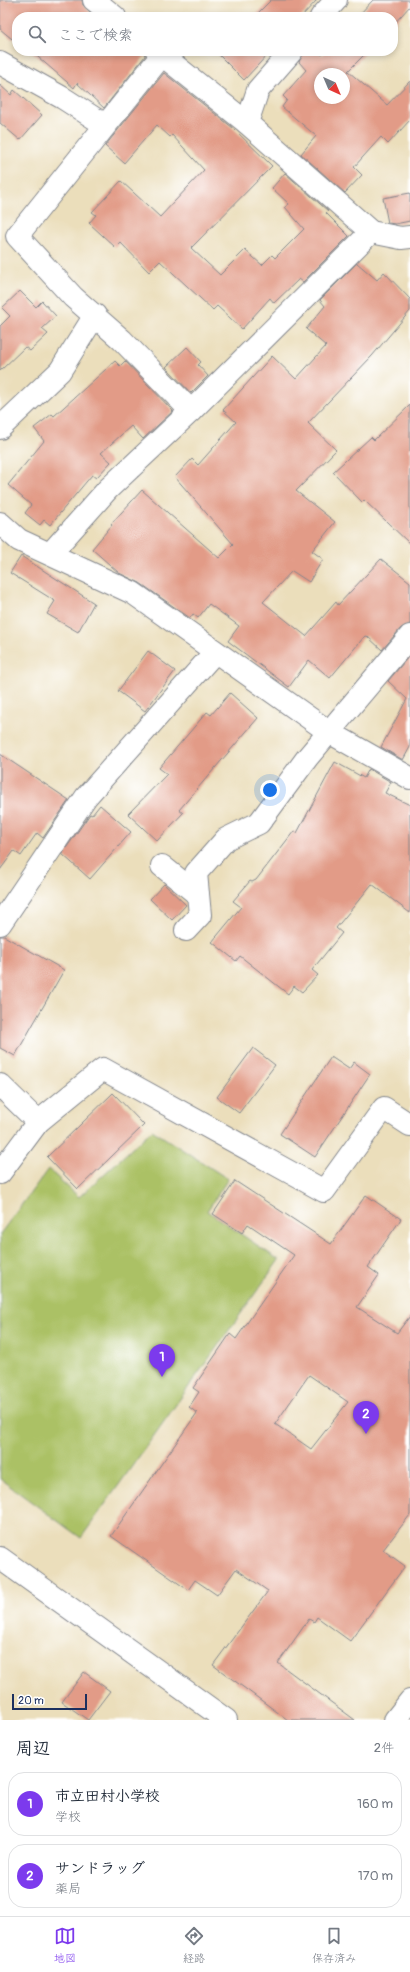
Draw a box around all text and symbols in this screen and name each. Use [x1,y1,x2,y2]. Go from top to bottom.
search box [12,12,398,56]
icon: search [26,23,48,45]
text: ここで検索 [58,26,133,45]
north arrow [314,68,350,104]
your location [260,780,280,800]
pin: 1 [149,1344,175,1377]
pin: 2 [353,1401,379,1434]
scale bar [12,1692,87,1711]
text: 20 m [18,1694,44,1707]
text: 周辺 [16,1738,50,1759]
text: 2件 [374,1740,394,1756]
text: 市立田村小学校 [55,1787,160,1806]
text: 1 [27,1796,33,1812]
text: 160 m [357,1796,393,1812]
text: 学校 [55,1809,81,1825]
text: サンドラッグ [55,1859,145,1878]
text: 2 [26,1868,34,1884]
text: 170 m [358,1868,393,1884]
text: 薬局 [55,1881,81,1897]
tab: 地図 [54,1925,76,1965]
tab: 経路 [183,1925,205,1965]
tab: 保存済み [312,1925,356,1965]

